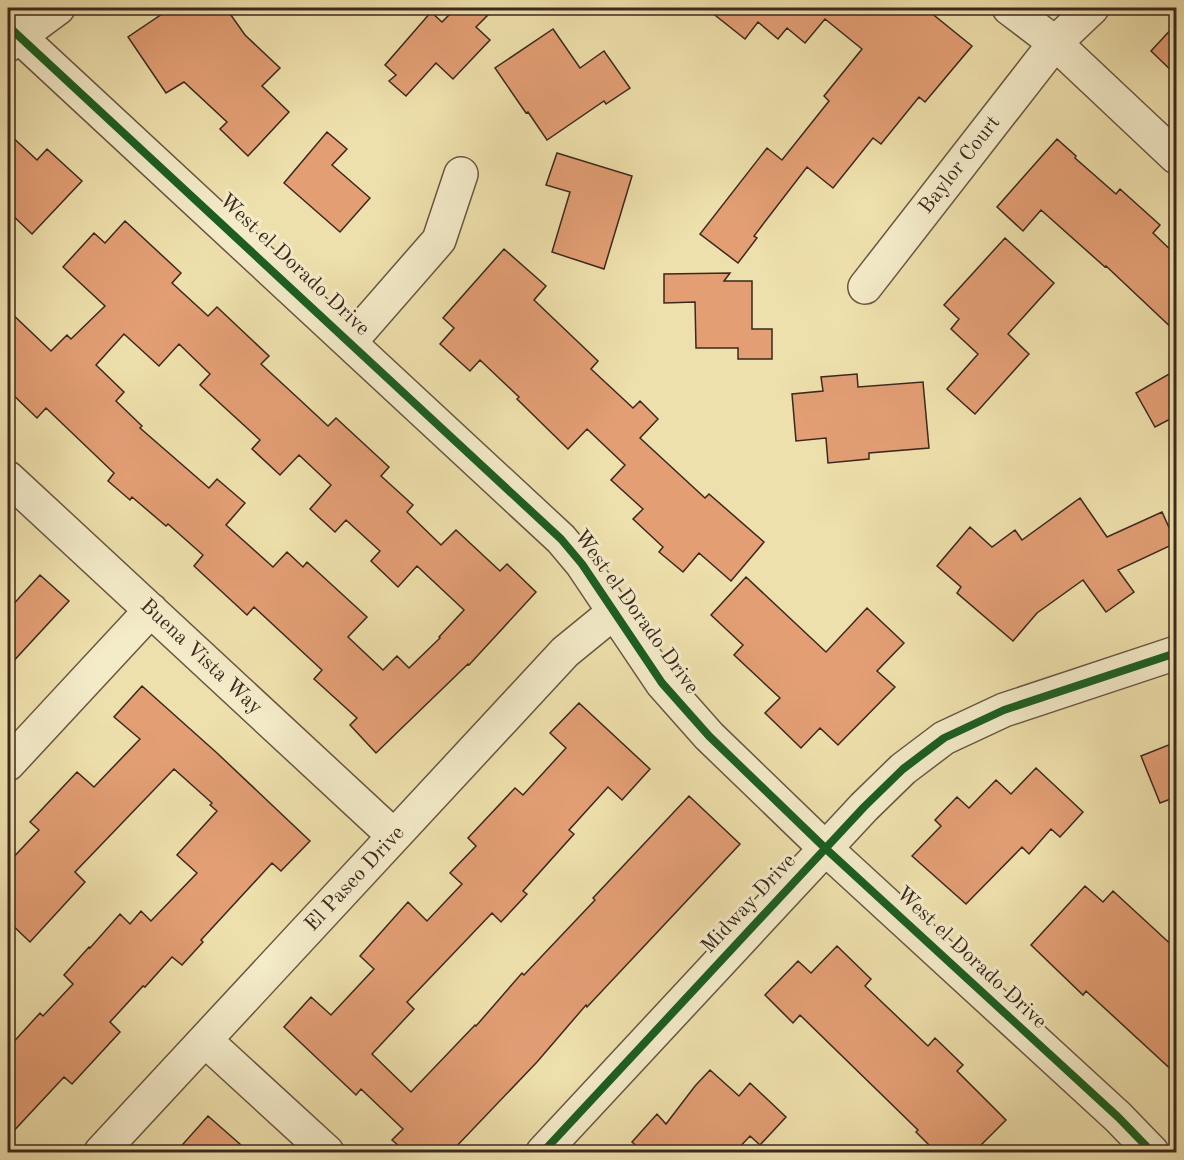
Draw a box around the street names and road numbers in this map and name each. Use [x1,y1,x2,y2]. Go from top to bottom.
street label: Baylor Court [915,112,1005,218]
street label: West el Dorado Drive [215,190,373,340]
street label: West el Dorado Drive [570,526,702,698]
street label: Buena Vista Way [136,595,266,719]
street label: El Paseo Drive [301,822,409,936]
street label: Midway Drive [698,850,800,958]
street label: West el Dorado Drive [892,883,1050,1033]

